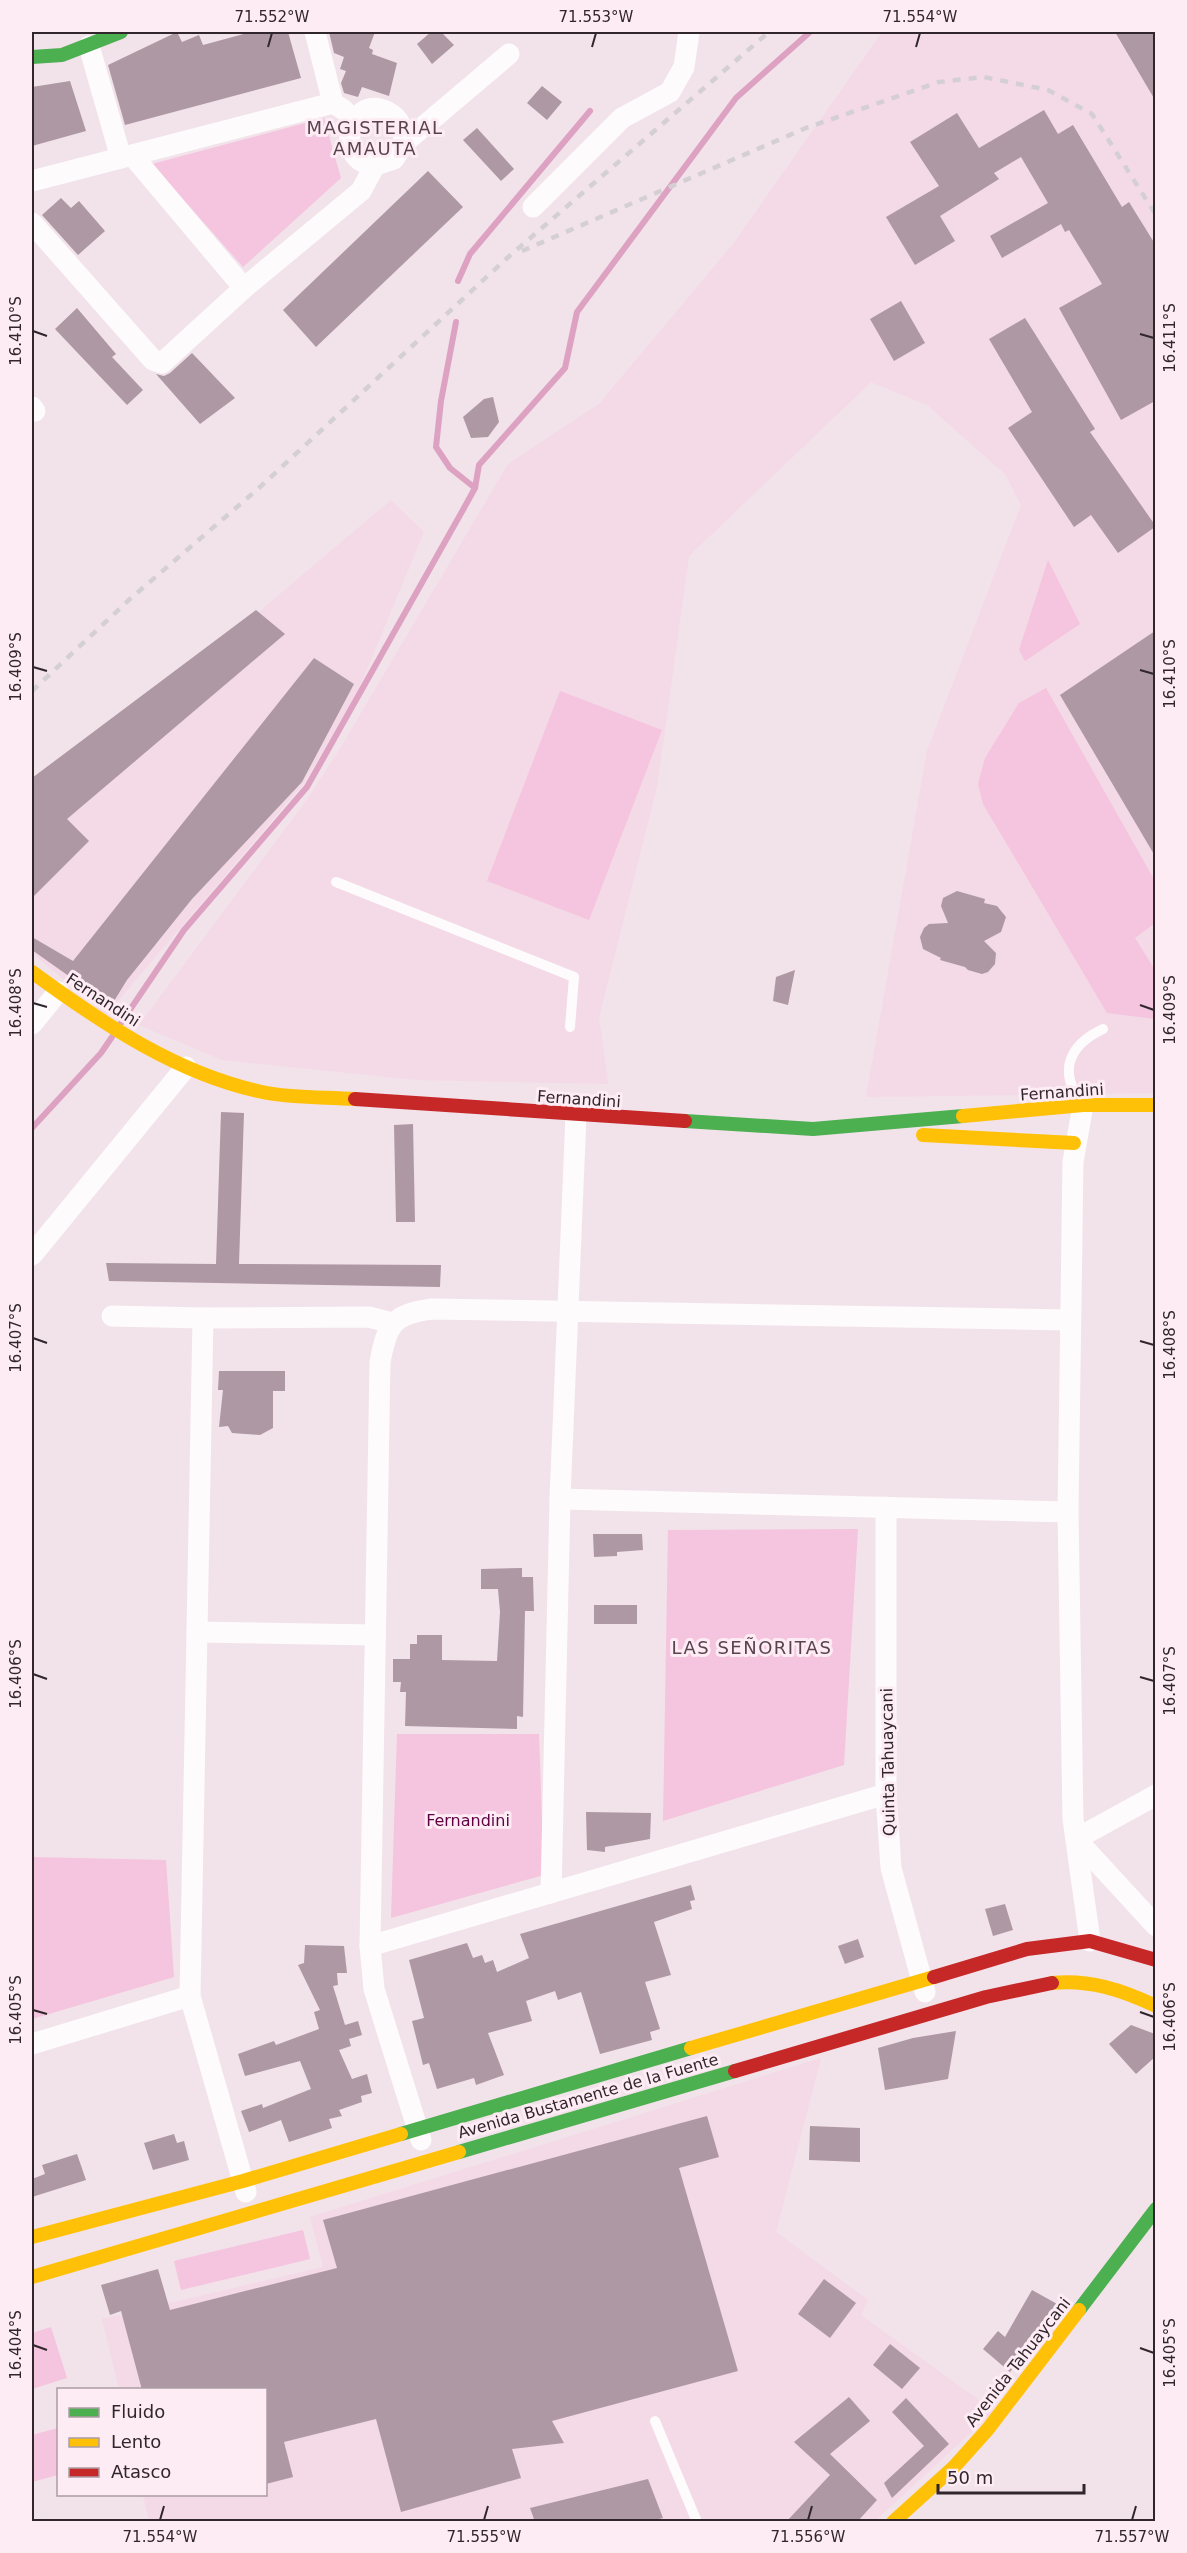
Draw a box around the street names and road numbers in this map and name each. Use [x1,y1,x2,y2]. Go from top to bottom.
street label: Fernandini [63,969,143,1031]
street label: Fernandini [1020,1080,1104,1104]
street label: Fernandini [537,1087,621,1111]
street label: Quinta Tahuaycani [877,1688,899,1836]
street label: Avenida Bustamente de la Fuente [455,2050,721,2142]
street label: Avenida Tahuaycani [962,2294,1074,2430]

